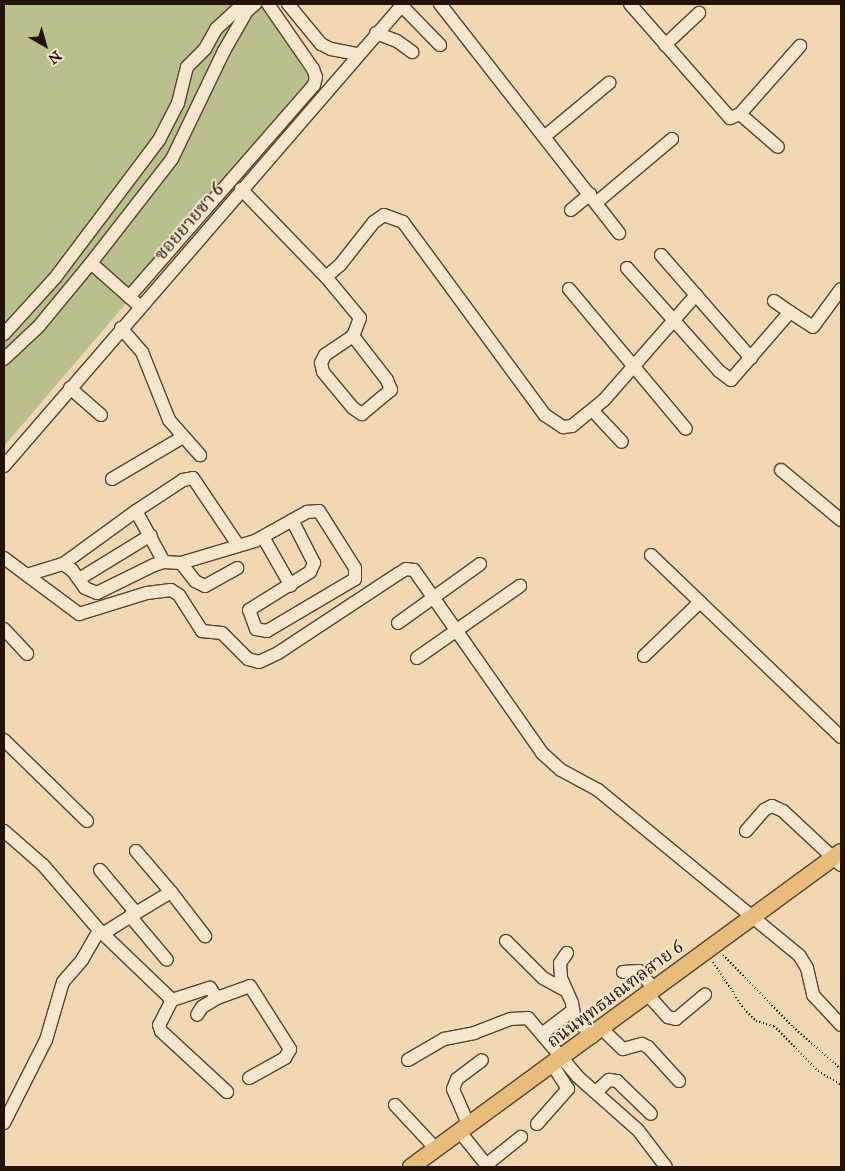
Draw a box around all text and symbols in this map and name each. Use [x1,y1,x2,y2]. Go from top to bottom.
north arrow [20,20,70,70]
text: N [45,47,64,68]
street label: ซอยยายชา 6 [150,179,228,265]
street label: ถนนพุทธมณฑลสาย 6 [543,936,687,1052]

